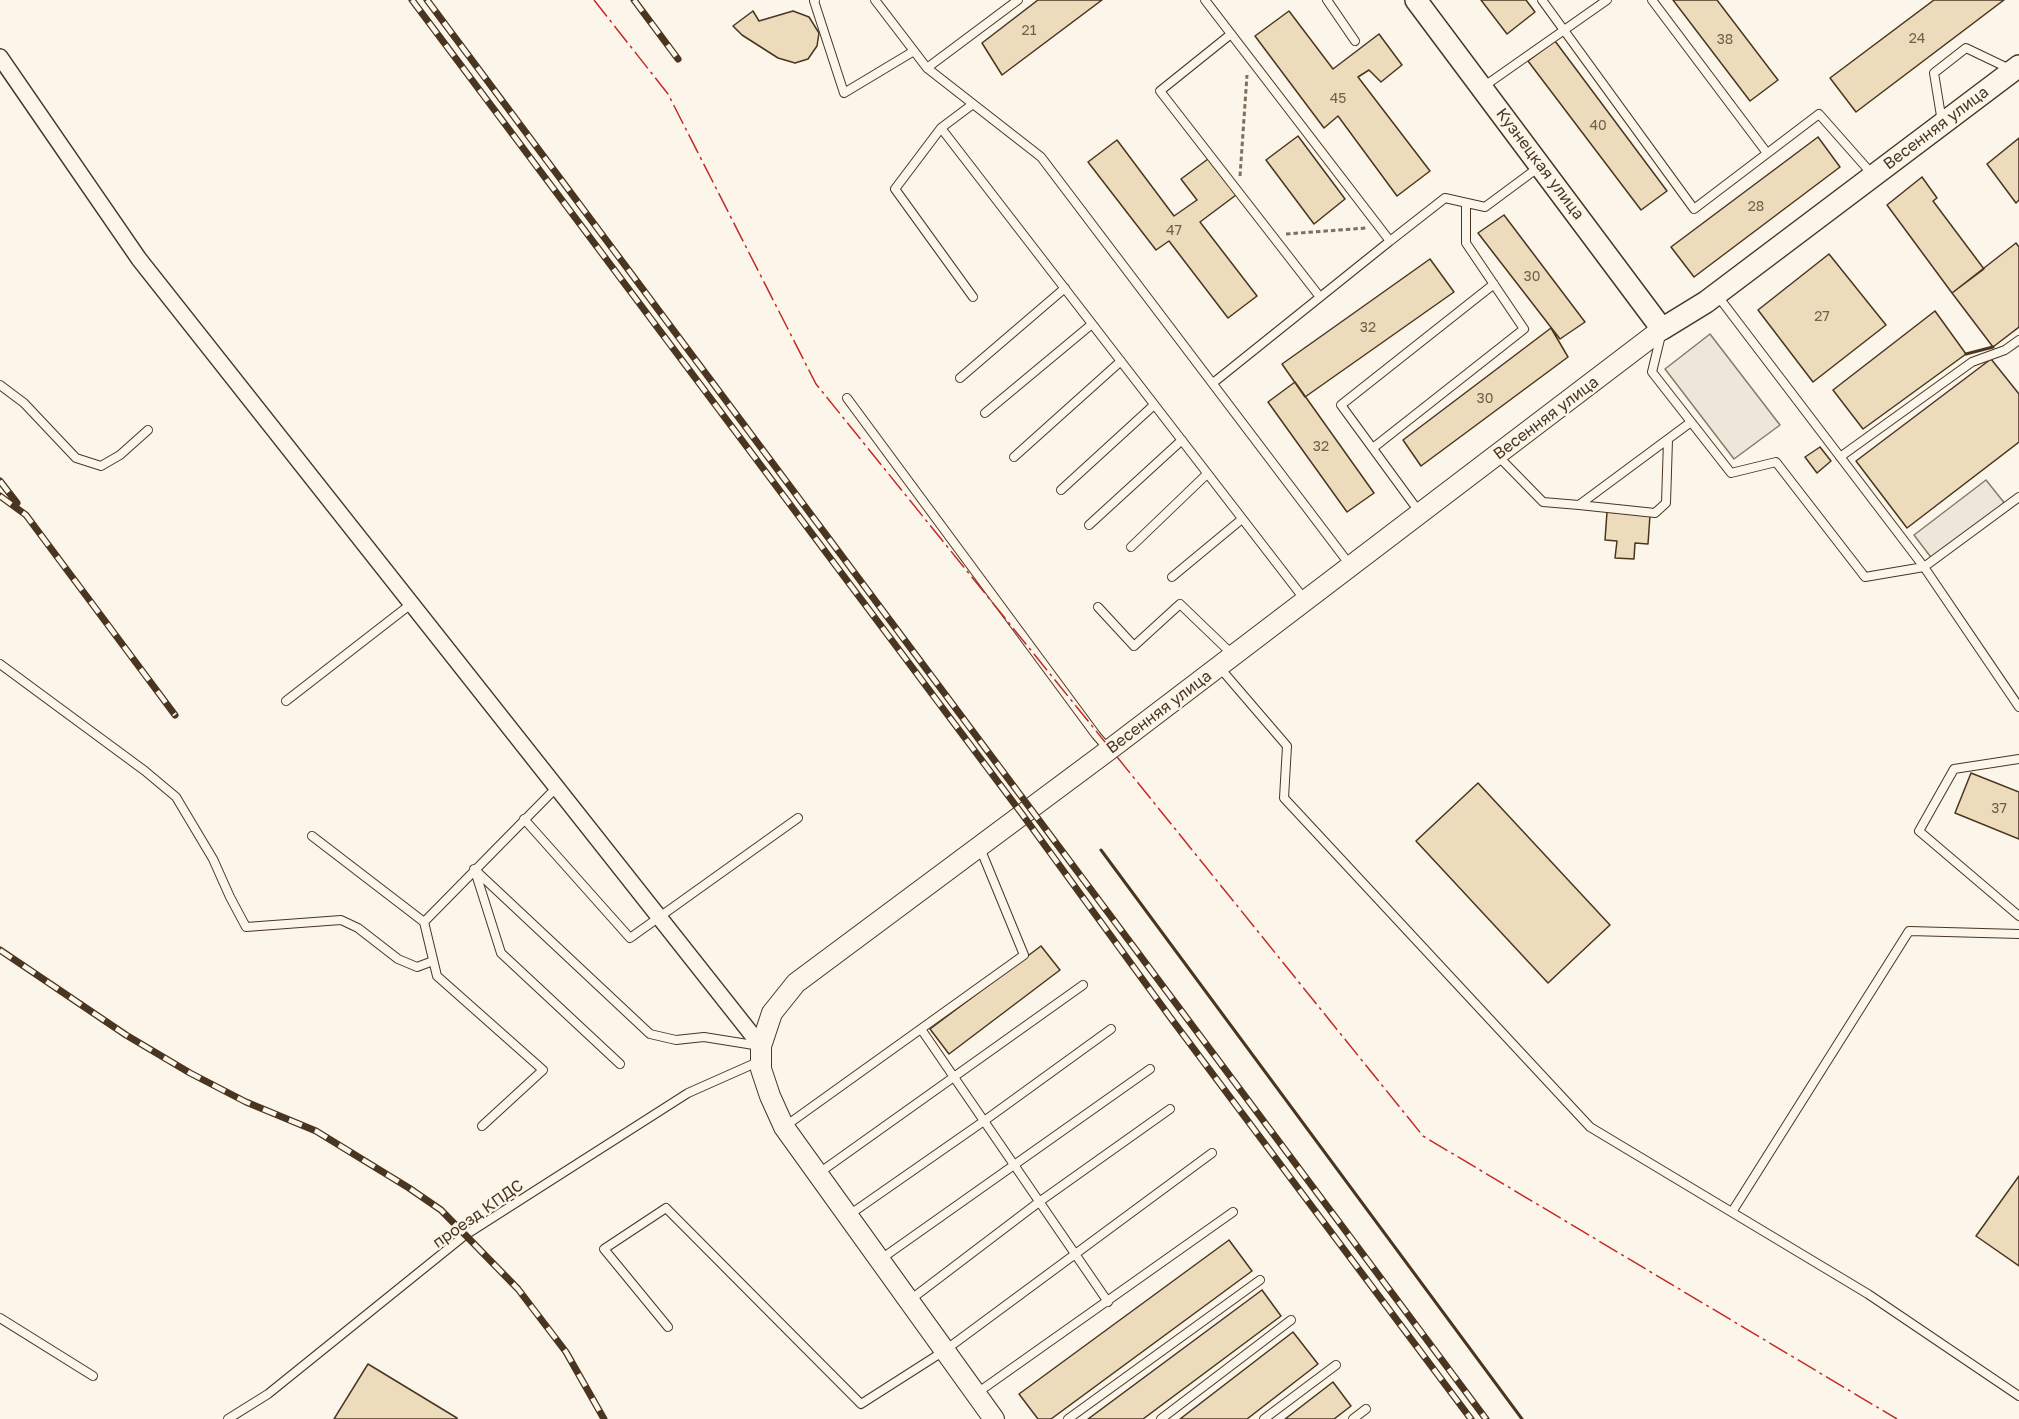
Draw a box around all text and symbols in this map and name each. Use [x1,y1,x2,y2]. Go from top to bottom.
house number: 21 [1022,23,1036,39]
house number: 24 [1909,31,1925,47]
house number: 38 [1717,32,1733,48]
street label: Весенняя улица [1880,82,1992,174]
house number: 45 [1330,91,1346,107]
street label: Кузнецкая улица [1492,104,1588,224]
house number: 40 [1589,118,1607,134]
house number: 28 [1748,199,1764,215]
house number: 47 [1166,223,1182,239]
house number: 30 [1524,269,1540,285]
house number: 27 [1814,309,1830,325]
house number: 32 [1360,320,1376,336]
street label: Весенняя улица [1490,372,1602,464]
house number: 30 [1477,391,1493,407]
house number: 32 [1313,439,1329,455]
street label: Весенняя улица [1103,666,1215,758]
house number: 37 [1991,801,2007,817]
street label: проезд КПДС [429,1176,527,1252]

